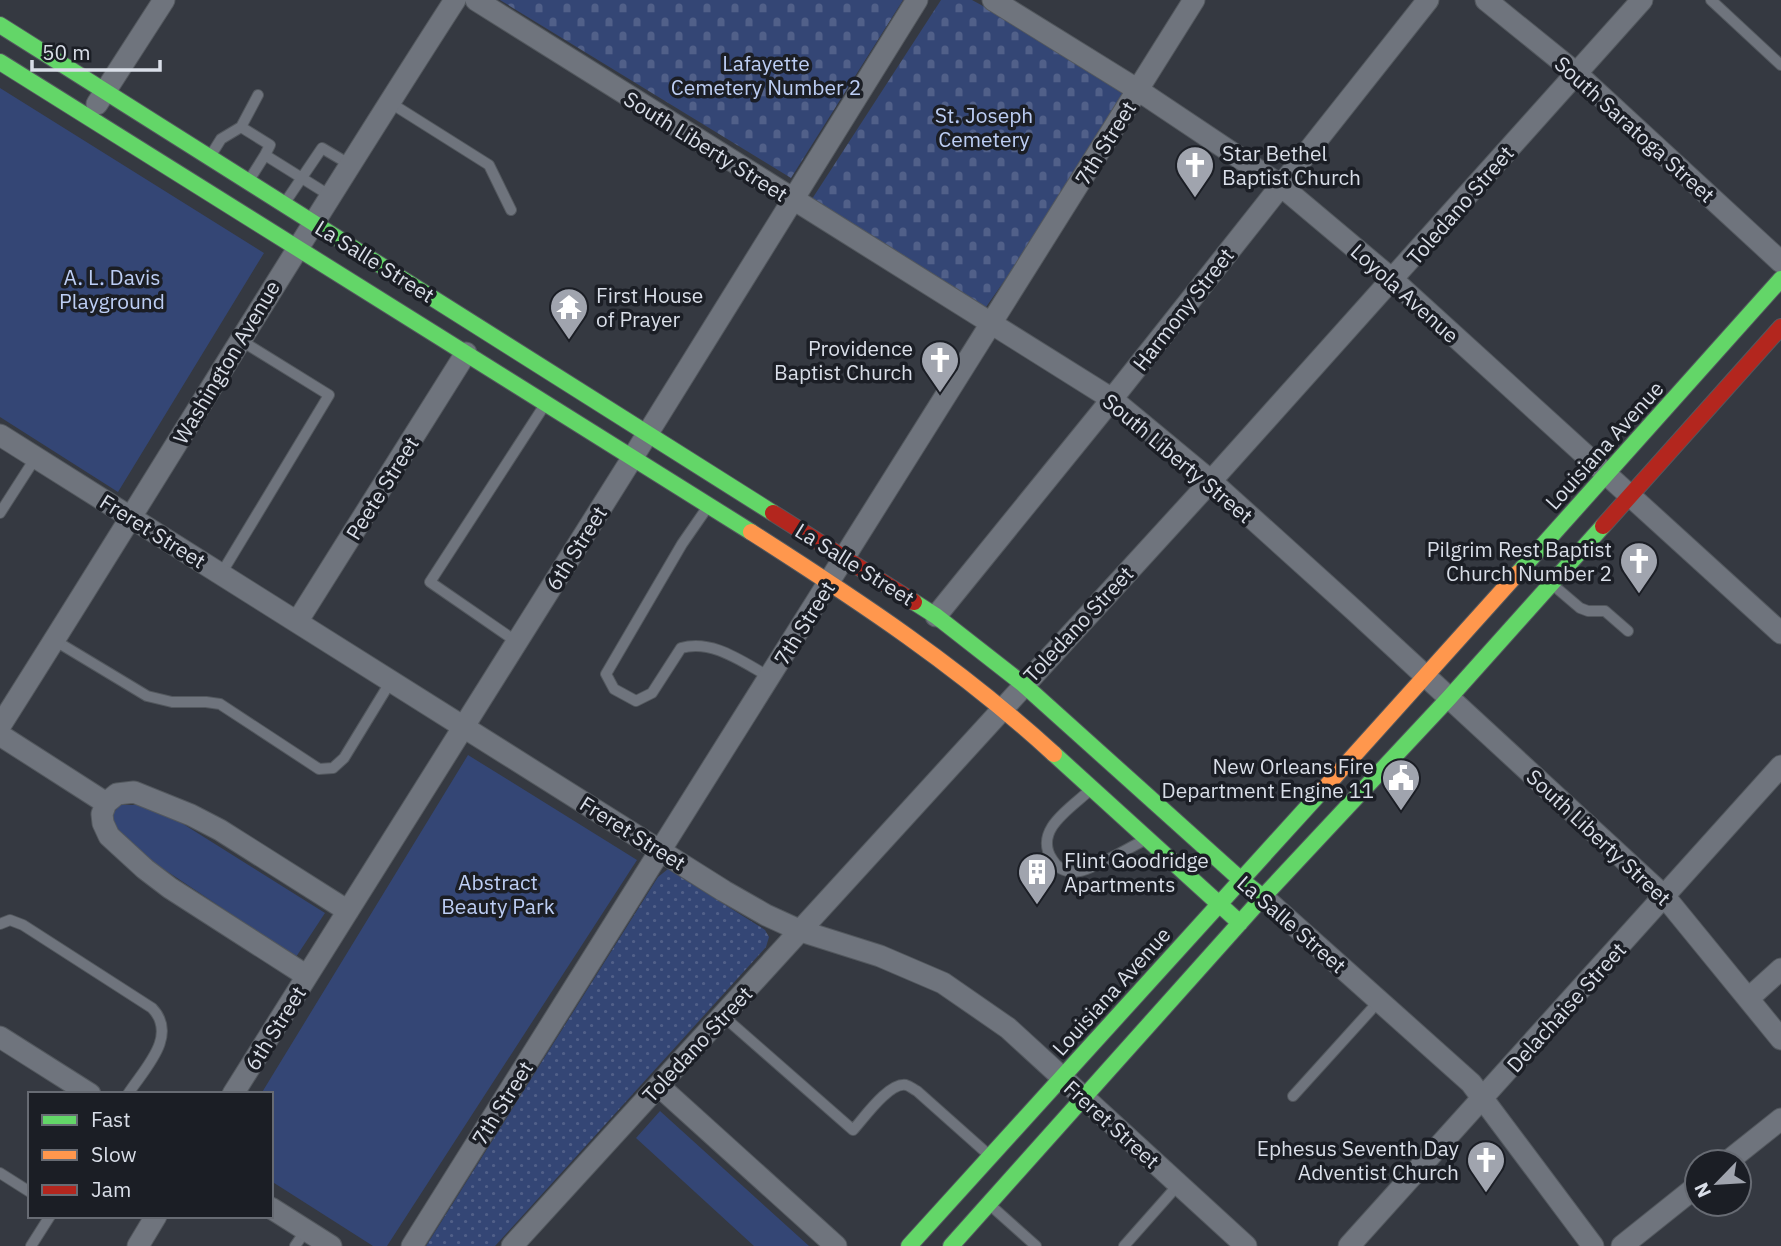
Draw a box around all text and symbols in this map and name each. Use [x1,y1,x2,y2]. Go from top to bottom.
scale bar [32,28,159,72]
text: 50 m [42,38,91,66]
park label: Lafayette Cemetery Number 2 [671,49,861,101]
street label: South Saratoga Street [1549,50,1721,208]
street label: South Liberty Street [619,84,793,208]
street label: 7th Street [1068,96,1142,190]
park label: St. Joseph Cemetery [935,101,1033,153]
place label: Star Bethel Baptist Church [1222,139,1361,191]
street label: Toledano Street [1400,139,1520,271]
church icon: Star Bethel Baptist Church [1174,144,1216,199]
street label: La Salle Street [310,213,440,309]
street label: Loyola Avenue [1345,237,1465,349]
street label: Harmony Street [1126,242,1240,376]
park label: A. L. Davis Playground [59,263,165,315]
street label: Washington Avenue [166,275,286,449]
place label: First House of Prayer [596,281,703,333]
temple icon: First House of Prayer [548,286,590,341]
place label: Providence Baptist Church [774,334,913,386]
church icon: Providence Baptist Church [919,339,961,394]
street label: Louisiana Avenue [1539,375,1669,515]
street label: South Liberty Street [1097,387,1259,529]
street label: Peete Street [339,431,425,545]
street label: Freret Street [95,487,211,575]
street label: 6th Street [539,501,613,595]
street label: La Salle Street [790,516,920,612]
place label: Pilgrim Rest Baptist Church Number 2 [1427,535,1612,587]
church icon: Pilgrim Rest Baptist Church Number 2 [1618,540,1660,595]
street label: Toledano Street [1017,560,1139,688]
street label: 7th Street [767,576,841,670]
place label: New Orleans Fire Department Engine 11 [1162,752,1374,804]
public building icon: New Orleans Fire Department Engine 11 [1380,757,1422,812]
street label: South Liberty Street [1521,763,1677,911]
street label: Freret Street [575,789,691,877]
place label: Flint Goodridge Apartments [1064,846,1209,898]
building icon: Flint Goodridge Apartments [1016,851,1058,906]
park label: Abstract Beauty Park [441,868,555,920]
street label: La Salle Street [1232,869,1352,979]
street label: Louisiana Avenue [1046,921,1176,1061]
street label: Delachaise Street [1500,936,1632,1078]
street label: Toledano Street [636,980,758,1108]
street label: 6th Street [238,981,312,1075]
street label: 7th Street [465,1056,539,1150]
street label: Freret Street [1058,1074,1166,1174]
legend [28,1092,273,1218]
text: Fast [91,1105,131,1133]
place label: Ephesus Seventh Day Adventist Church [1257,1134,1460,1186]
church icon: Ephesus Seventh Day Adventist Church [1465,1139,1507,1194]
text: Slow [91,1140,137,1168]
north arrow [1683,1148,1753,1218]
text: Jam [91,1175,131,1203]
text: N [1689,1179,1716,1201]

